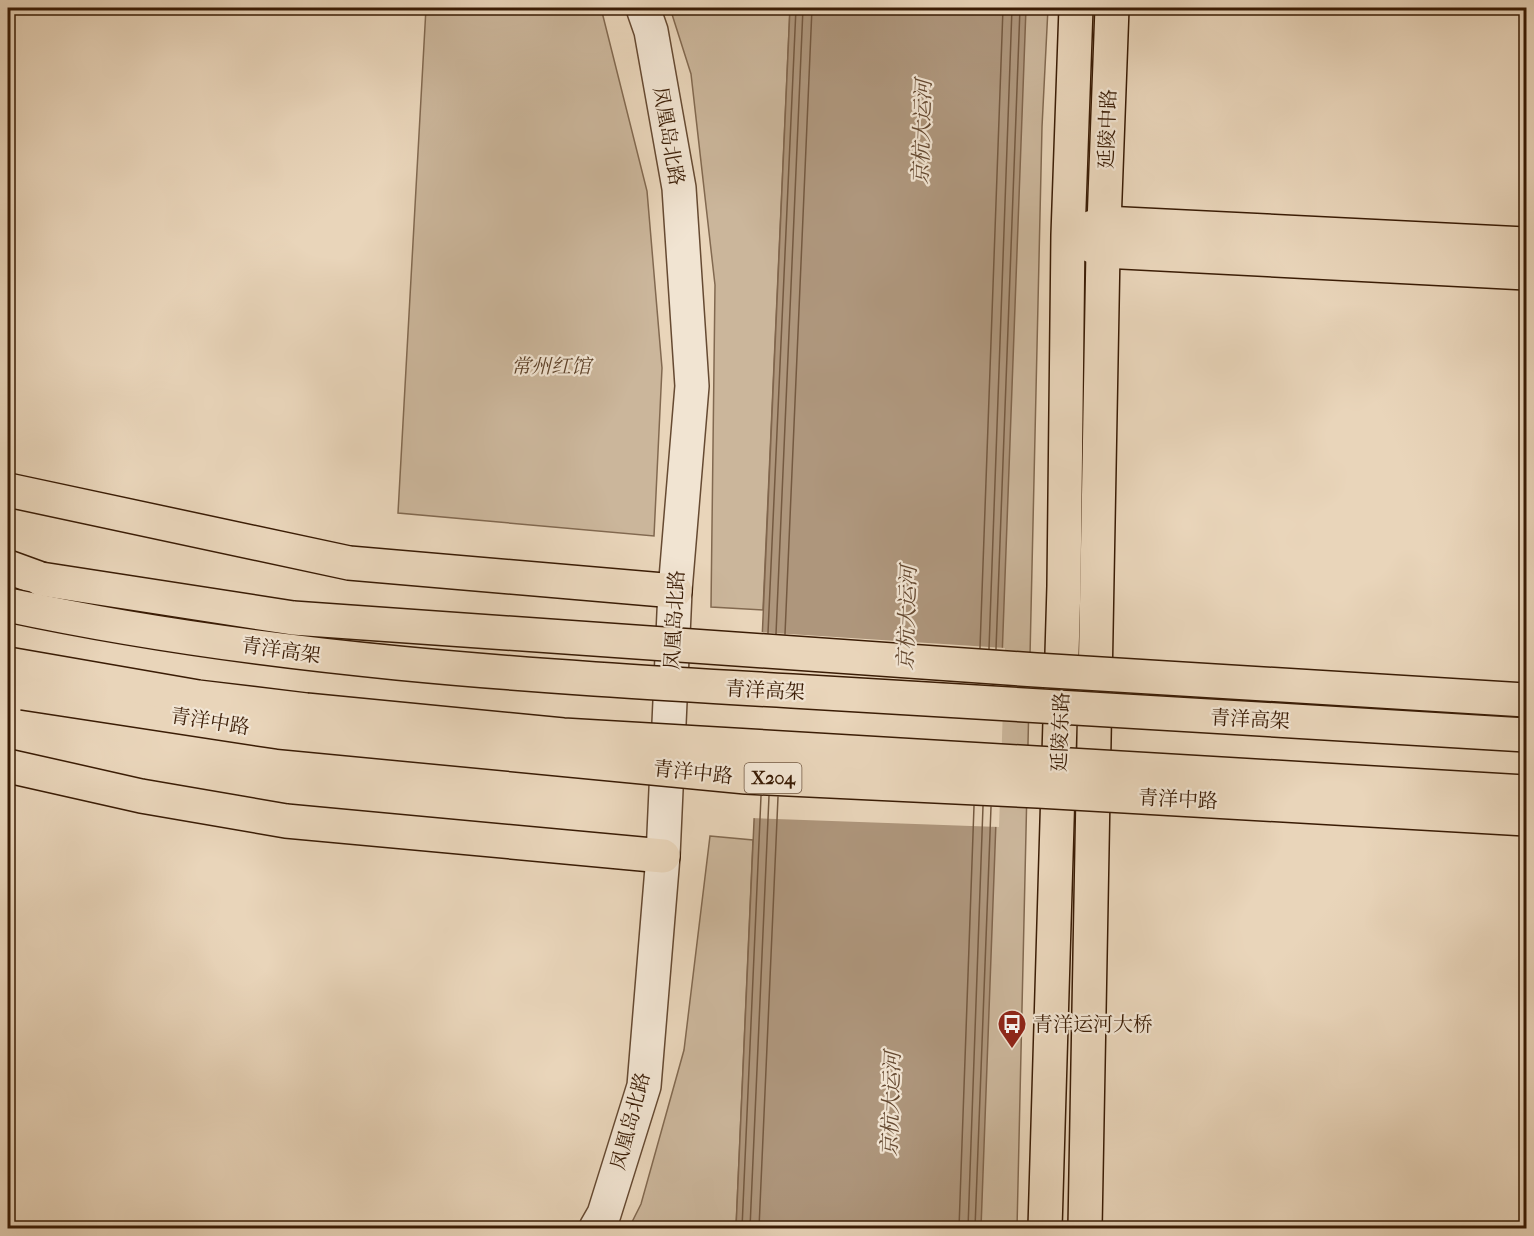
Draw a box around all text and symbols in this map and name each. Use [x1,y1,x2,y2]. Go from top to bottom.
water label: 京杭大运河 [908,75,936,185]
street label: 凤凰岛北路 [648,85,689,187]
street label: 延陵中路 [1095,89,1120,169]
park label: 常州红馆 [511,355,594,378]
water label: 京杭大运河 [893,561,921,671]
street label: 凤凰岛北路 [660,569,689,671]
street label: 青洋高架 [240,634,322,667]
street label: 青洋高架 [724,677,806,704]
street label: 延陵东路 [1048,692,1073,772]
street label: 青洋中路 [169,704,251,739]
street label: 青洋高架 [1209,706,1291,733]
street label: 青洋中路 [652,757,734,788]
road number: X204 [744,763,802,793]
street label: 青洋中路 [1137,786,1219,813]
bus stop icon: 青洋运河大桥 [996,1008,1028,1050]
place label: 青洋运河大桥 [1033,1013,1153,1036]
water label: 京杭大运河 [877,1047,905,1157]
street label: 凤凰岛北路 [606,1070,655,1172]

